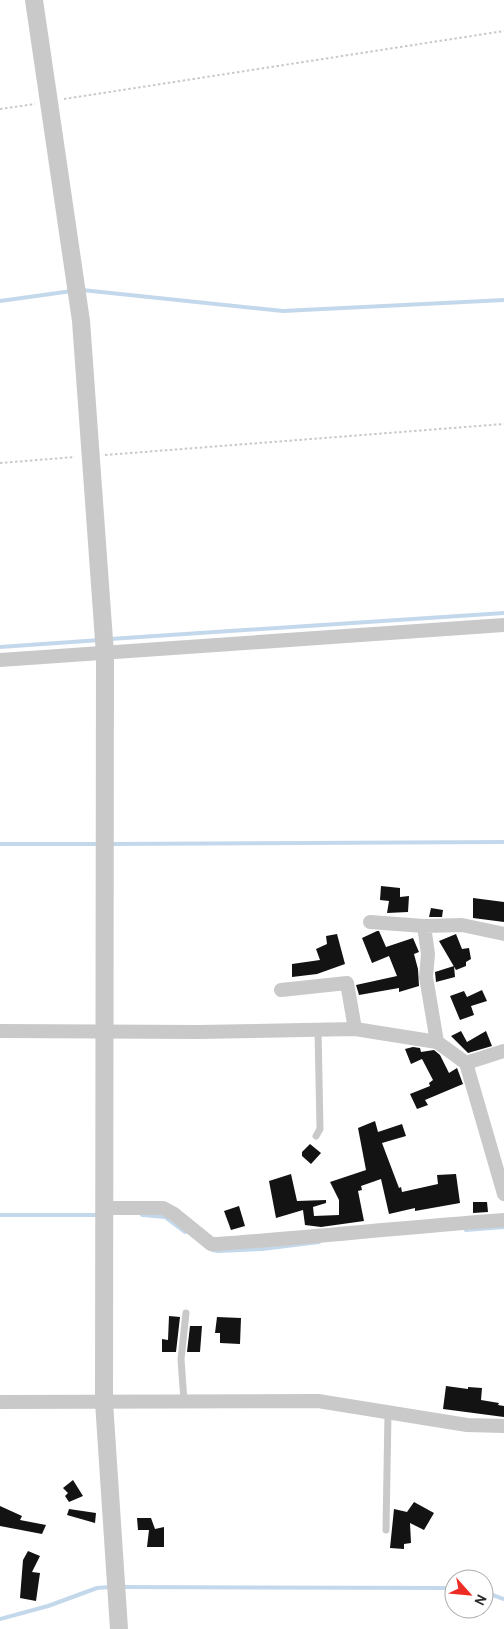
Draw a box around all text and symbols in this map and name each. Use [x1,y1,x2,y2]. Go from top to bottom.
north arrow [444,1569,494,1619]
text: N [469,1591,489,1608]

